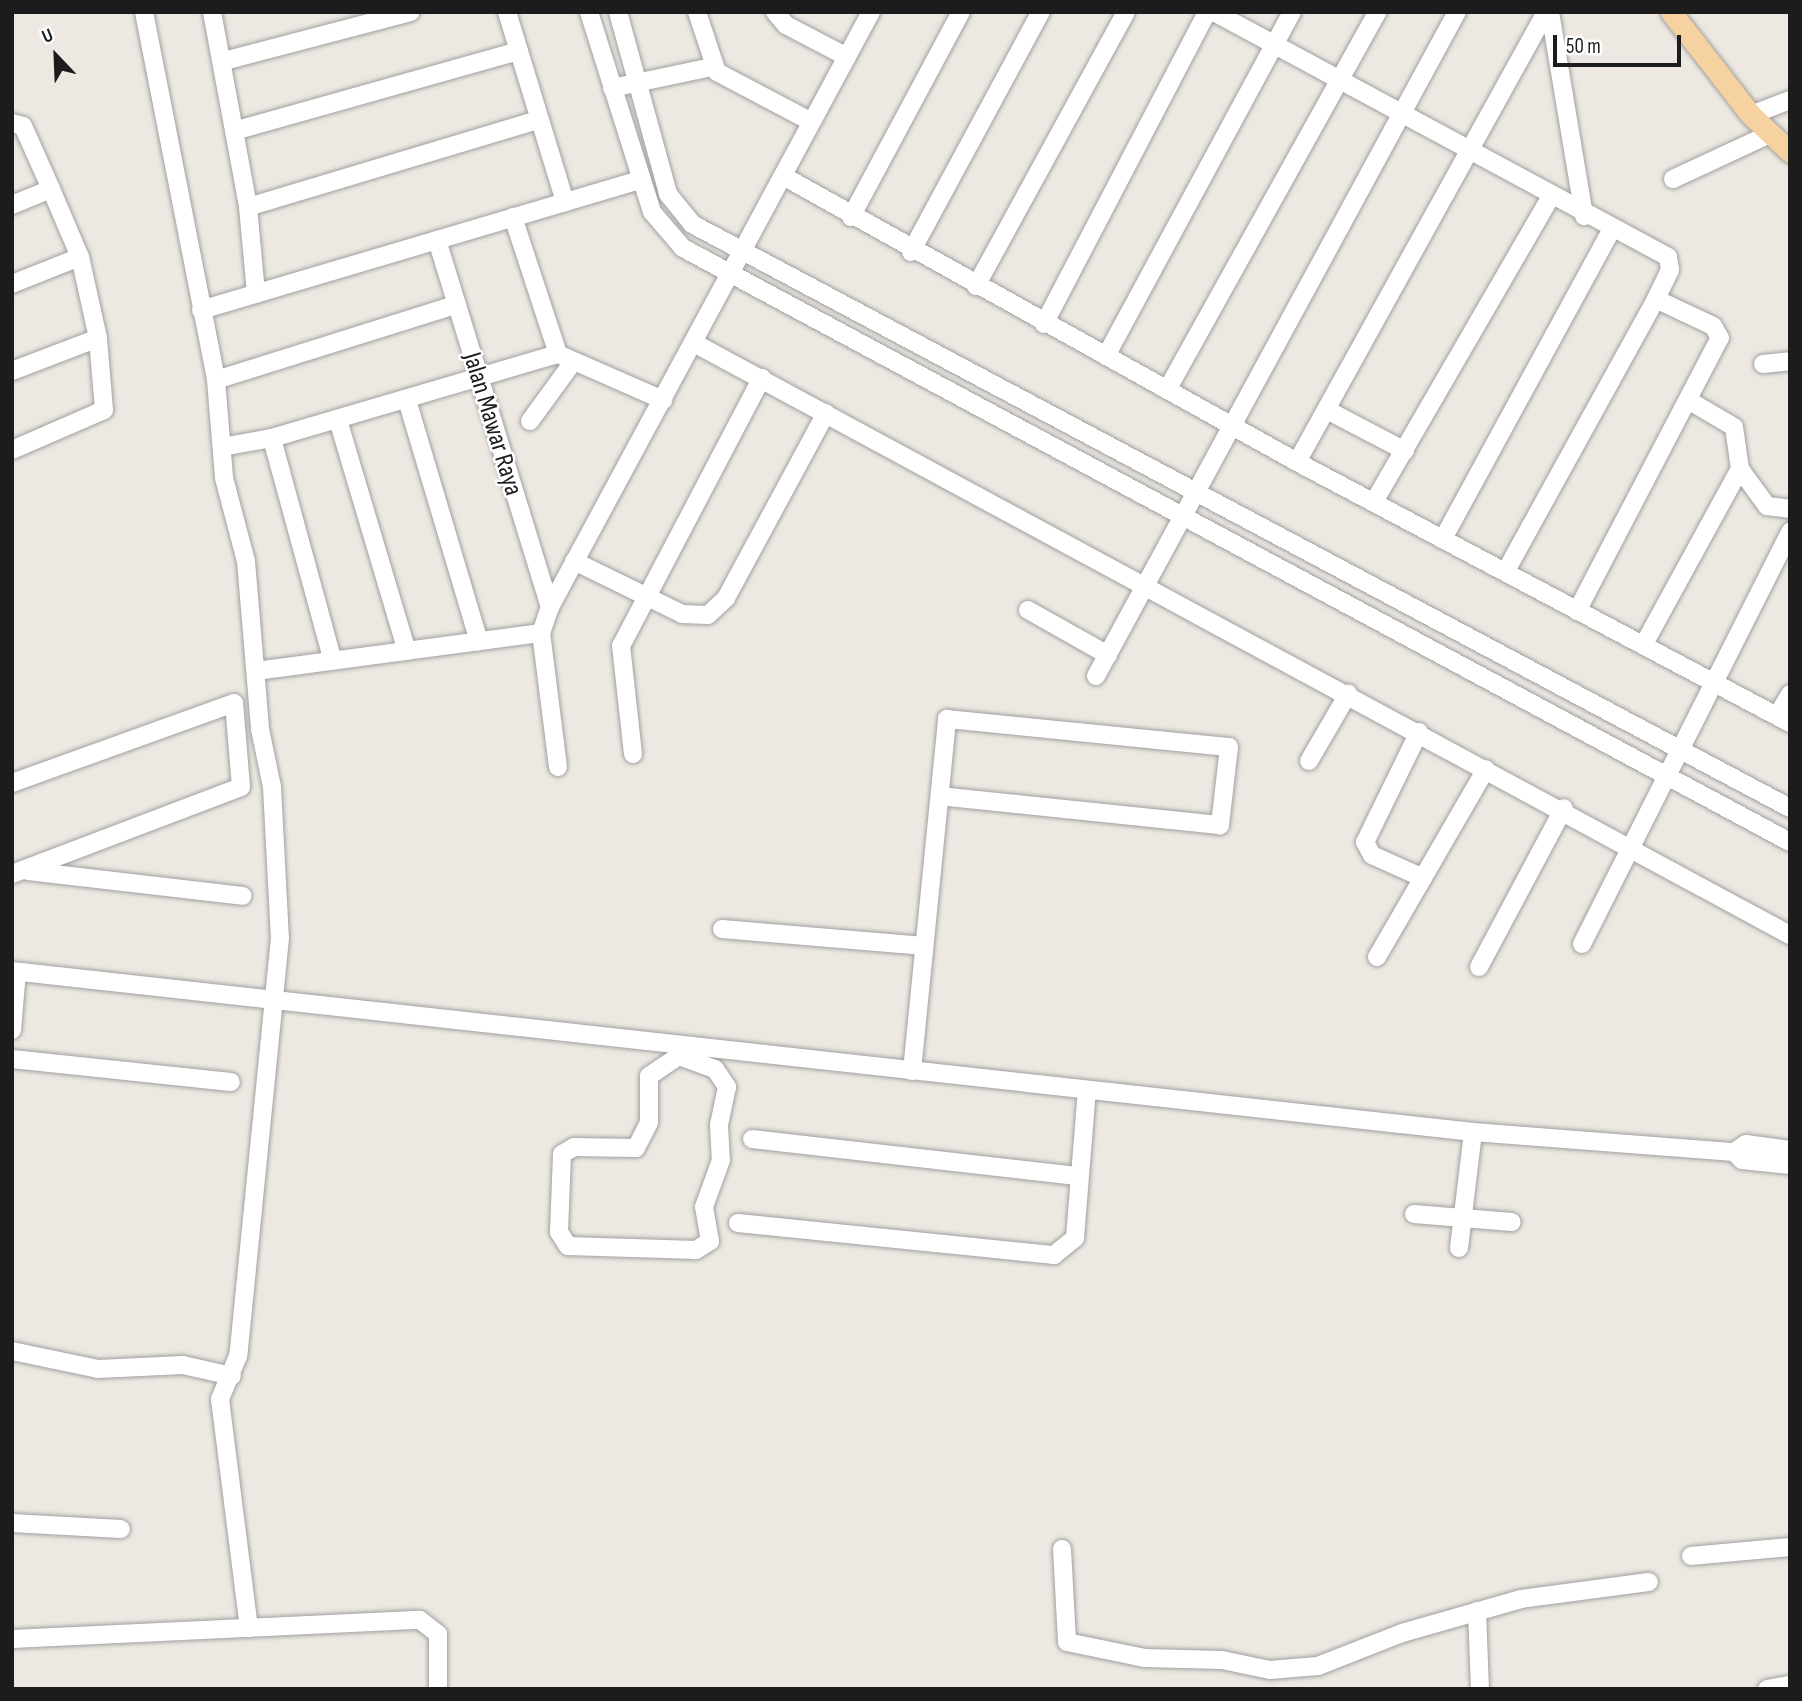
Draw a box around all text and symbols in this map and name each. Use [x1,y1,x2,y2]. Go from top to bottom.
north arrow [21,21,91,91]
scale bar [1557,21,1685,65]
text: U [39,24,57,49]
text: 50 m [1566,34,1601,59]
street label: Jalan Mawar Raya [455,349,529,499]

